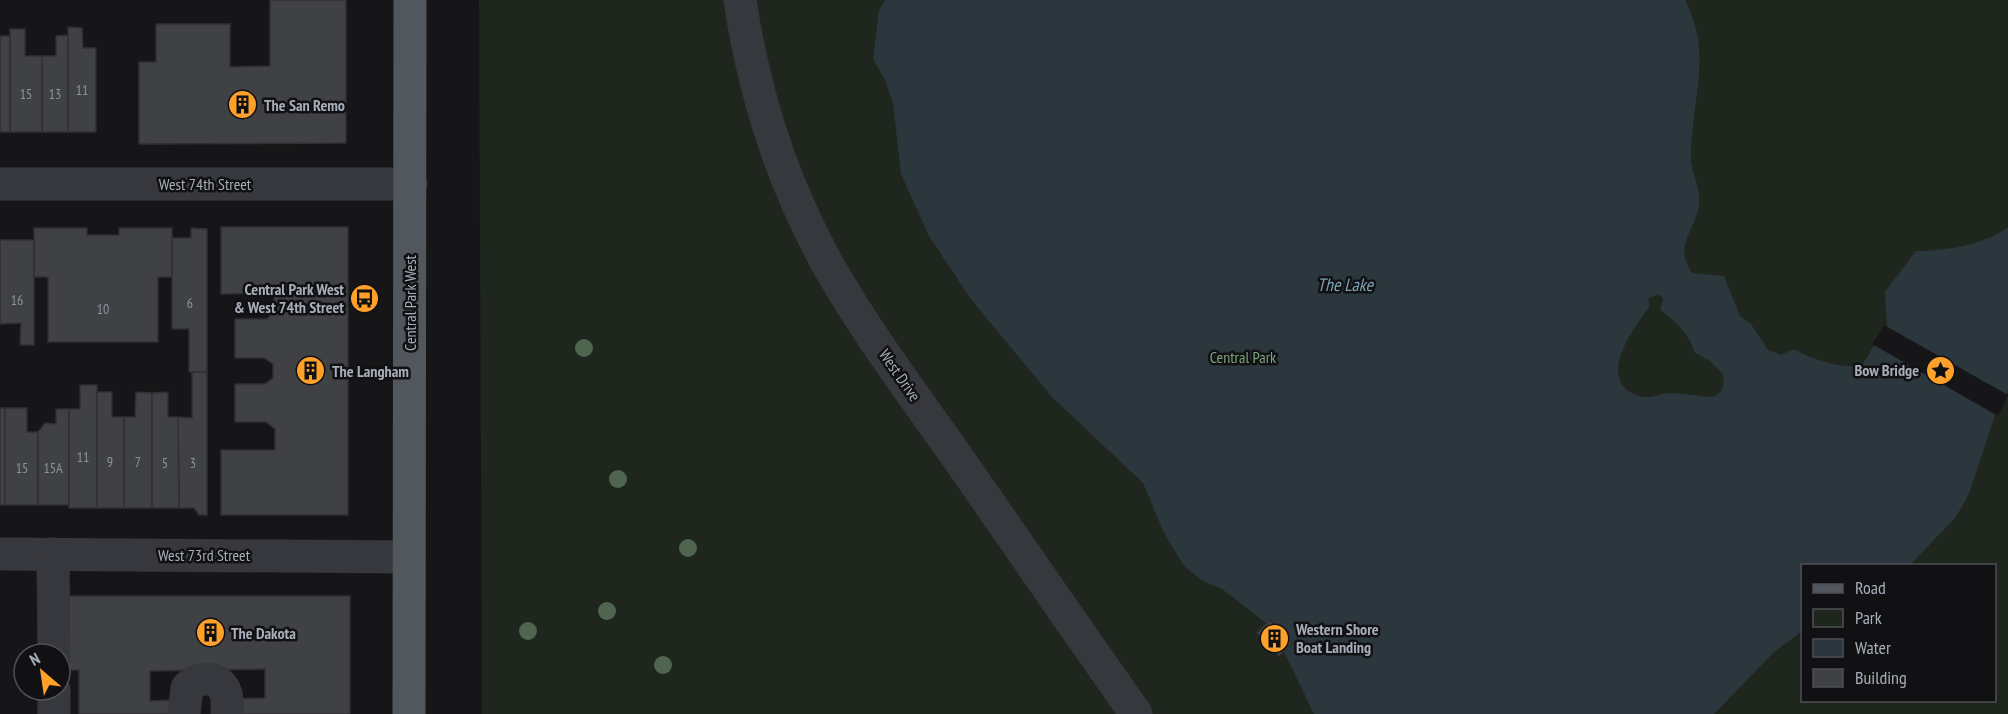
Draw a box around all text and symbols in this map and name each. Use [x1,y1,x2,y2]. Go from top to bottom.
house number: 11 [76,81,88,99]
house number: 15 [20,85,32,103]
house number: 13 [49,85,61,103]
building icon: The San Remo [227,89,259,121]
place label: The San Remo [264,95,345,115]
street label: West 74th Street [159,174,252,194]
street label: Central Park West [400,254,420,351]
water label: The Lake [1317,273,1375,296]
place label: Central Park West & West 74th Street [234,279,344,317]
bus stop icon: Central Park West & West 74th Street [349,282,381,314]
house number: 16 [11,291,23,309]
house number: 6 [187,294,193,312]
house number: 10 [97,300,109,318]
street label: West Drive [875,345,925,405]
park label: Central Park [1210,347,1277,367]
place icon: Bow Bridge [1924,354,1956,386]
building icon: The Langham [295,355,327,387]
place label: Bow Bridge [1854,360,1919,380]
place label: The Langham [332,361,409,381]
house number: 11 [77,448,89,466]
house number: 9 [107,453,113,471]
house number: 7 [135,453,141,471]
house number: 5 [162,454,168,472]
house number: 3 [190,454,196,472]
house number: 15 [16,459,28,477]
house number: 15A [43,459,63,477]
street label: West 73rd Street [158,545,251,565]
legend [1801,564,1996,702]
text: Road [1855,576,1886,599]
text: Park [1855,606,1882,629]
building icon: The Dakota [194,617,226,649]
place label: Western Shore Boat Landing [1295,619,1379,657]
building icon: Western Shore Boat Landing [1259,622,1291,654]
place label: The Dakota [231,623,296,643]
text: Water [1855,636,1891,659]
north arrow [12,642,72,702]
text: N [26,648,43,670]
text: Building [1855,666,1907,689]

